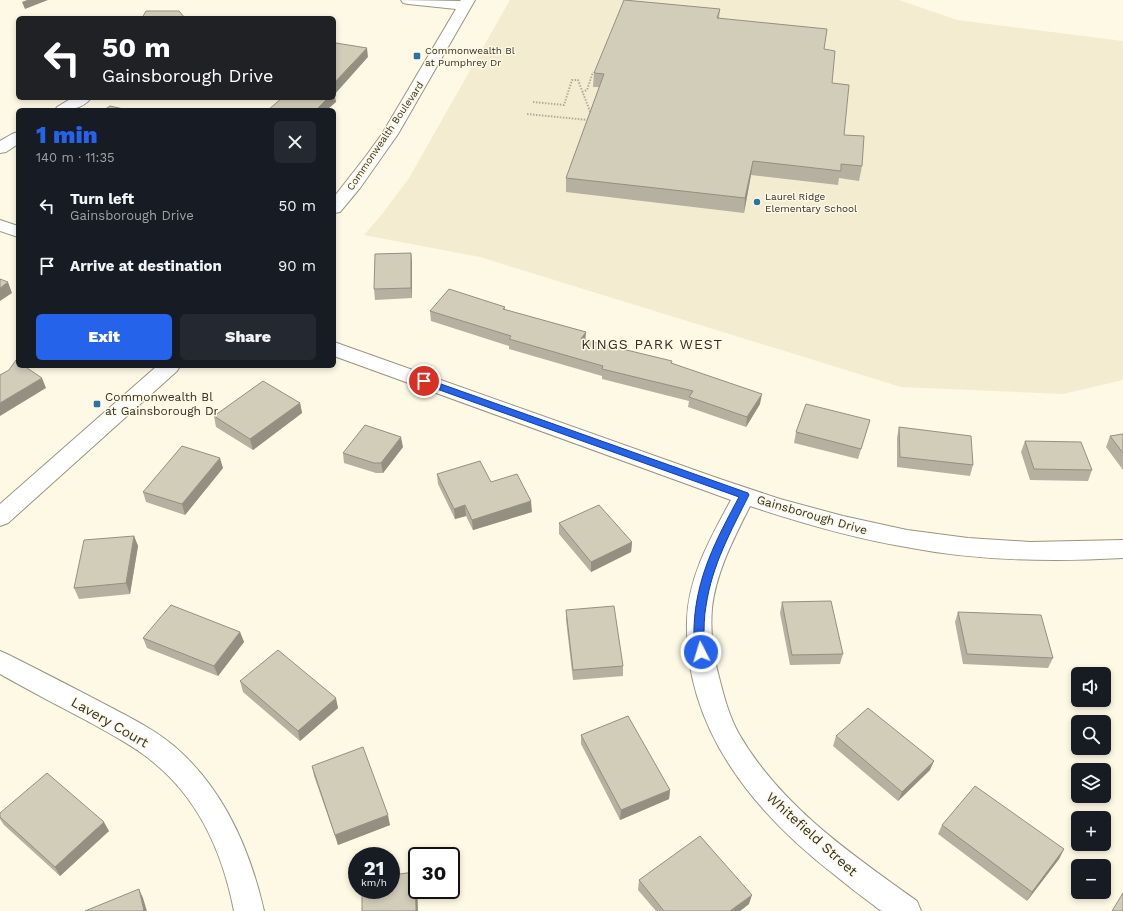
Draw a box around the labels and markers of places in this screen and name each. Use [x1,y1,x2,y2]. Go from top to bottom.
place label: Commonwealth Bl at Pumphrey Dr [425,45,515,68]
marker: Commonwealth Bl at Pumphrey Dr [412,51,422,61]
place label: Laurel Ridge Elementary School [765,191,857,214]
marker: Laurel Ridge Elementary School [752,197,762,207]
pin [407,364,441,398]
place label: Commonwealth Bl at Gainsborough Dr [105,390,219,418]
marker: Commonwealth Bl at Gainsborough Dr [92,399,102,409]

